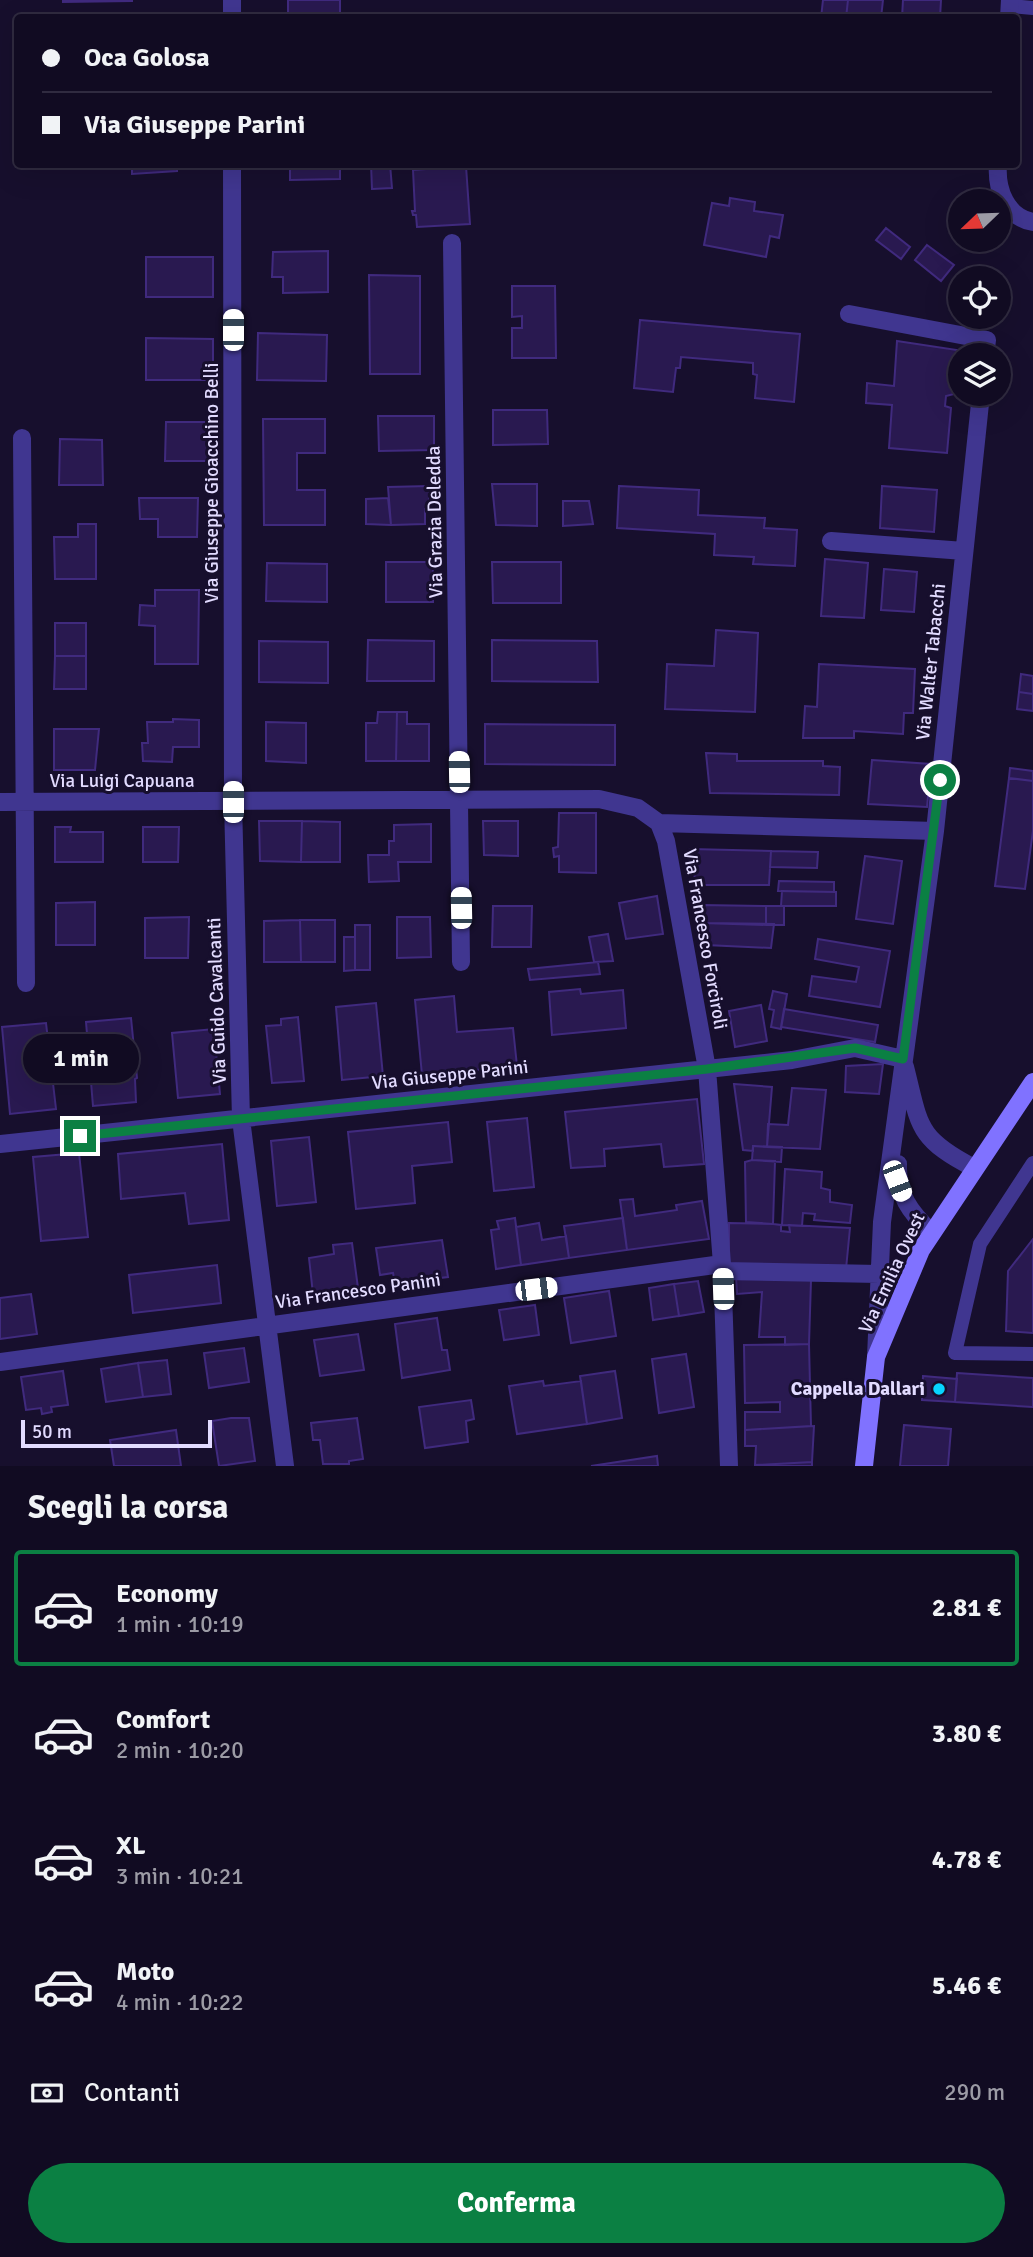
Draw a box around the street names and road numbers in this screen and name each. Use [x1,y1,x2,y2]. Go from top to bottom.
street label: Via Giuseppe Gioacchino Belli [200,363,224,603]
street label: Via Grazia Deledda [422,446,448,598]
street label: Via Walter Tabacchi [911,582,951,742]
street label: Via Luigi Capuana [49,769,195,793]
street label: Via Francesco Forciroli [677,847,733,1031]
street label: Via Guido Cavalcanti [202,917,232,1085]
street label: Via Giuseppe Parini [371,1055,529,1095]
street label: Via Emilia Ovest [853,1208,931,1337]
street label: Via Francesco Panini [274,1268,442,1314]

